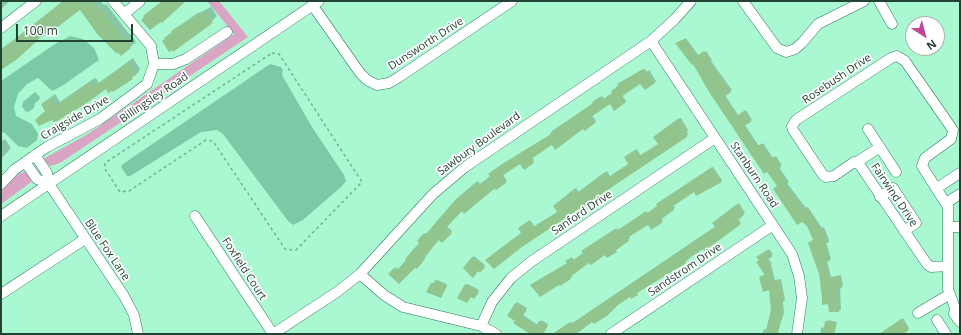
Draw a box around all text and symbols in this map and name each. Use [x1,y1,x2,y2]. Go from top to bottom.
street label: Dunsworth Drive [386,15,466,73]
scale bar [18,16,135,42]
north arrow [905,16,945,56]
text: 100 m [23,22,58,39]
text: N [924,37,940,54]
street label: Rosebush Drive [800,51,874,107]
street label: Billingsley Road [117,70,191,126]
street label: Craigside Drive [38,93,112,143]
street label: Sawbury Boulevard [435,109,523,179]
street label: Stanburn Road [727,140,781,210]
street label: Fairwind Drive [868,161,920,229]
street label: Sanford Drive [549,188,615,238]
street label: Blue Fox Lane [82,217,132,283]
street label: Foxfield Court [219,235,269,303]
street label: Sandstrom Drive [646,241,724,299]

